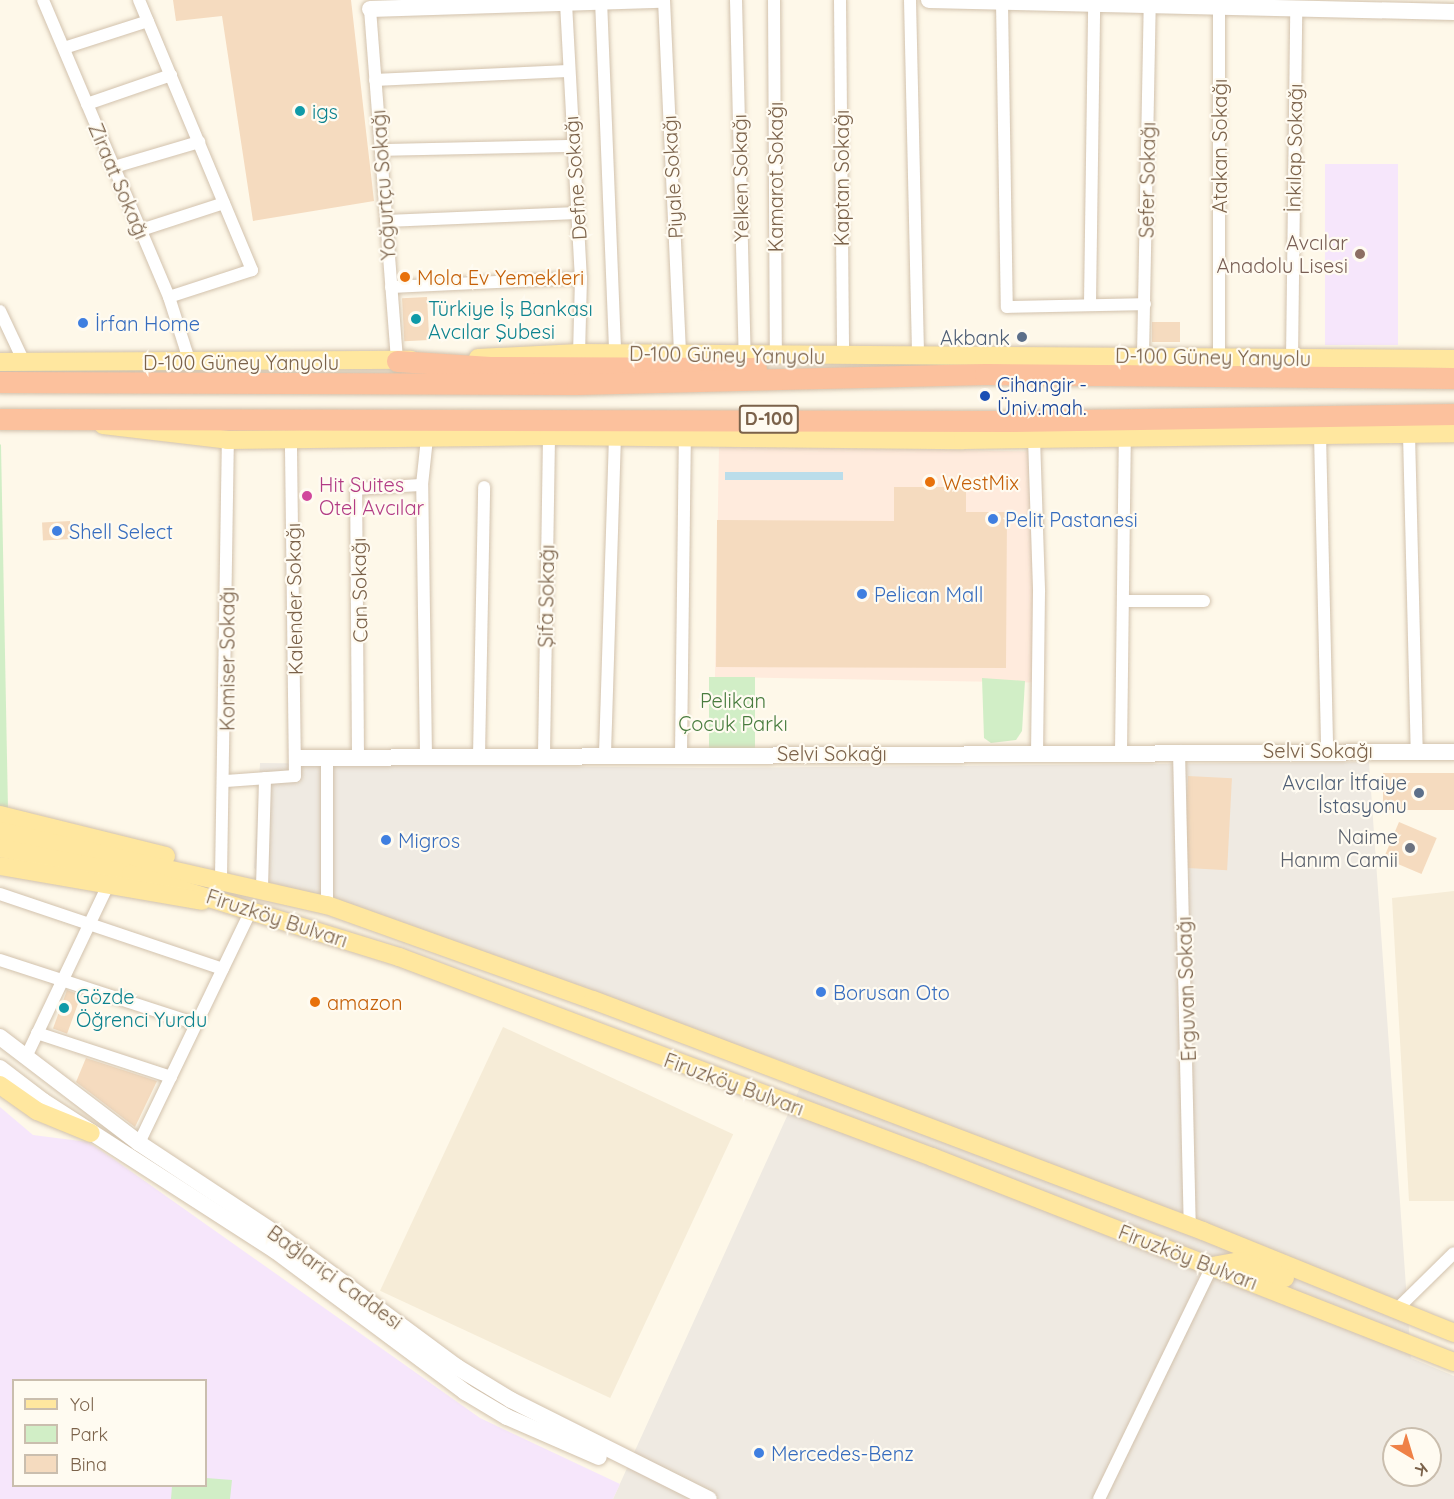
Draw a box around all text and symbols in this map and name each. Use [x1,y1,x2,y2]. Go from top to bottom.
street label: Atakan Sokağı [1207,79,1231,213]
street label: İnkılap Sokağı [1281,83,1307,213]
place label: igs [312,99,338,123]
street label: Kamarot Sokağı [763,102,787,252]
marker: igs [293,104,307,118]
street label: Yoğurtçu Sokağı [366,109,400,261]
street label: Kaptan Sokağı [829,110,853,246]
street label: Yelken Sokağı [727,114,753,242]
street label: Defne Sokağı [559,115,591,241]
street label: Piyale Sokağı [657,115,687,239]
street label: Ziraat Sokağı [84,119,154,243]
street label: Sefer Sokağı [1134,122,1160,238]
place label: Avcılar Anadolu Lisesi [1217,231,1348,278]
marker: Avcılar Anadolu Lisesi [1353,247,1367,261]
place label: Mola Ev Yemekleri [417,265,584,289]
marker: Mola Ev Yemekleri [398,270,412,284]
place label: Türkiye İş Bankası Avcılar Şubesi [428,296,593,343]
place label: İrfan Home [95,311,200,335]
marker: Türkiye İş Bankası Avcılar Şubesi [409,312,423,326]
marker: İrfan Home [76,316,90,330]
place label: Akbank [940,325,1010,349]
marker: Akbank [1015,330,1029,344]
street label: D-100 Güney Yanyolu [629,341,825,369]
street label: D-100 Güney Yanyolu [1115,343,1311,371]
street label: D-100 Güney Yanyolu [143,350,339,374]
place label: Cihangir - Üniv.mah. [997,372,1087,419]
marker: Cihangir - Üniv.mah. [978,389,992,403]
road number: D-100 [738,404,800,434]
place label: WestMix [942,470,1019,494]
place label: Hit Suites Otel Avcılar [319,472,424,519]
marker: WestMix [923,475,937,489]
marker: Hit Suites Otel Avcılar [300,489,314,503]
place label: Pelit Pastanesi [1005,507,1138,531]
marker: Pelit Pastanesi [986,512,1000,526]
place label: Shell Select [69,519,173,543]
street label: Kalender Sokağı [281,523,307,675]
marker: Shell Select [50,524,64,538]
street label: Can Sokağı [346,537,372,643]
street label: Şifa Sokağı [533,544,559,648]
place label: Pelican Mall [874,582,983,606]
street label: Komiser Sokağı [215,587,239,731]
marker: Pelican Mall [855,587,869,601]
park label: Pelikan Çocuk Parkı [678,688,788,735]
street label: Selvi Sokağı [1263,738,1373,762]
street label: Selvi Sokağı [777,741,887,765]
place label: Avcılar İtfaiye İstasyonu [1282,770,1407,817]
marker: Avcılar İtfaiye İstasyonu [1412,786,1426,800]
place label: Naime Hanım Camii [1280,825,1398,872]
place label: Migros [398,828,460,852]
marker: Migros [379,833,393,847]
marker: Naime Hanım Camii [1403,841,1417,855]
street label: Firuzköy Bulvarı [203,884,351,952]
street label: Erguvan Sokağı [1171,916,1201,1062]
place label: Borusan Oto [833,980,950,1004]
place label: Gözde Öğrenci Yurdu [76,984,207,1031]
marker: Borusan Oto [814,985,828,999]
place label: amazon [327,990,402,1014]
marker: amazon [308,995,322,1009]
marker: Gözde Öğrenci Yurdu [57,1001,71,1015]
street label: Firuzköy Bulvarı [661,1048,807,1120]
street label: Firuzköy Bulvarı [1115,1219,1261,1295]
street label: Bağlariçi Caddesi [263,1220,407,1334]
legend [12,1379,207,1487]
text: Yol [70,1393,94,1416]
text: Park [70,1423,108,1446]
north arrow [1382,1427,1442,1487]
place label: Mercedes-Benz [771,1441,914,1465]
marker: Mercedes-Benz [752,1446,766,1460]
text: Bina [70,1453,107,1476]
text: K [1412,1458,1432,1481]

